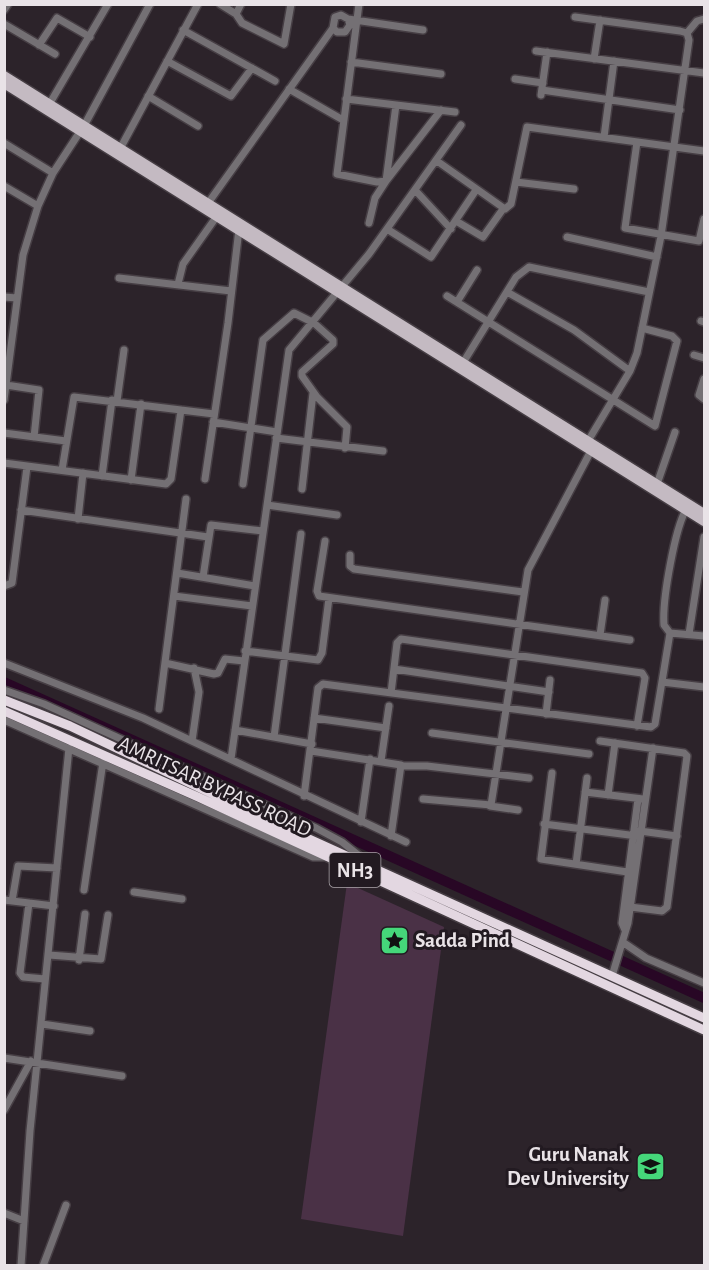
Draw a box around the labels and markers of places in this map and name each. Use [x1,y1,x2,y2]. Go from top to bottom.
place icon: Sadda Pind [378,924,410,956]
place label: Sadda Pind [415,930,510,951]
place label: Guru Nanak Dev University [507,1144,630,1189]
school or university icon: Guru Nanak Dev University [634,1150,666,1182]

